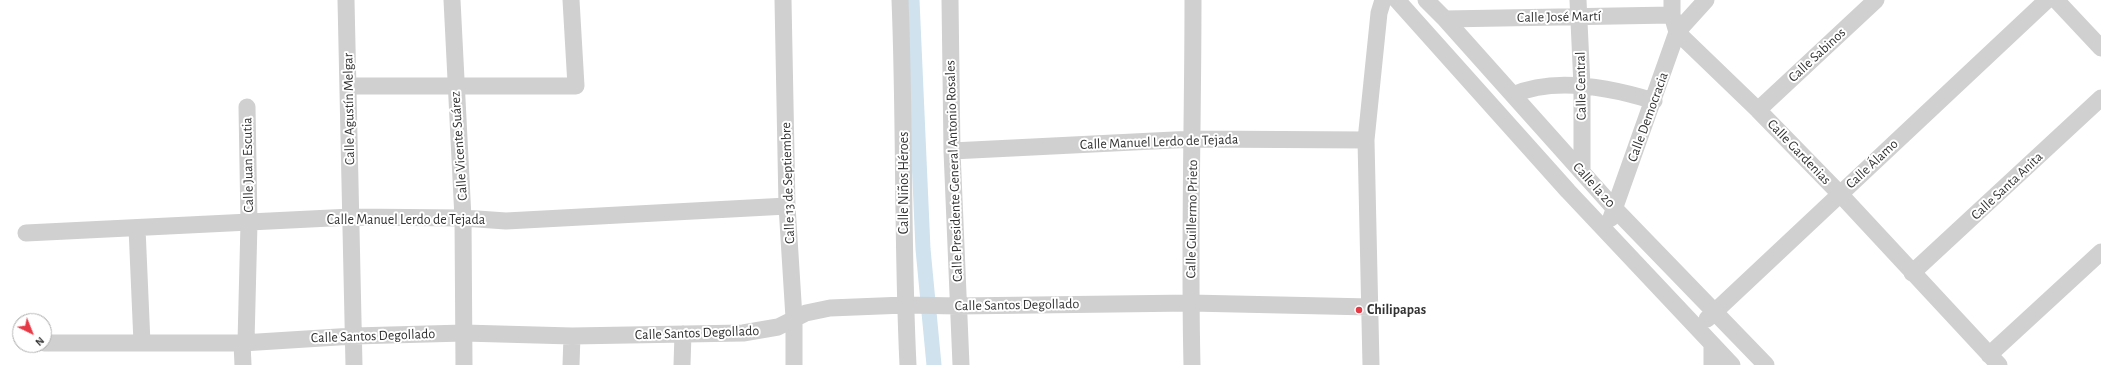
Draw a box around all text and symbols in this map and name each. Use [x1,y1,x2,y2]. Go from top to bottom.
street label: Calle José Martí [1517,8,1601,26]
street label: Calle Sabinos [1785,24,1849,86]
street label: Calle Central [1572,51,1590,121]
street label: Calle Agustín Melgar [340,53,358,165]
street label: Calle Presidente General Antonio Rosales [942,60,966,282]
street label: Calle Democracia [1624,70,1672,164]
street label: Calle Vicente Suárez [447,91,471,201]
street label: Calle Gardenias [1764,116,1834,188]
street label: Calle Juan Escutia [239,117,257,213]
street label: Calle 13 de Septiembre [777,122,799,244]
street label: Calle Manuel Lerdo de Tejada [1079,131,1239,153]
street label: Calle Niños Héroes [896,132,912,234]
street label: Calle Álamo [1842,136,1902,192]
street label: Calle Santa Anita [1968,148,2046,224]
street label: Calle Guillermo Prieto [1183,159,1201,279]
street label: Calle la 20 [1569,159,1619,211]
street label: Calle Manuel Lerdo de Tejada [327,212,485,228]
street label: Calle Santos Degollado [955,296,1079,314]
place label: Chilipapas [1367,302,1426,318]
marker: Chilipapas [1354,305,1364,315]
north arrow [12,313,52,353]
street label: Calle Santos Degollado [635,322,759,344]
street label: Calle Santos Degollado [311,325,435,347]
text: N [33,335,46,348]

